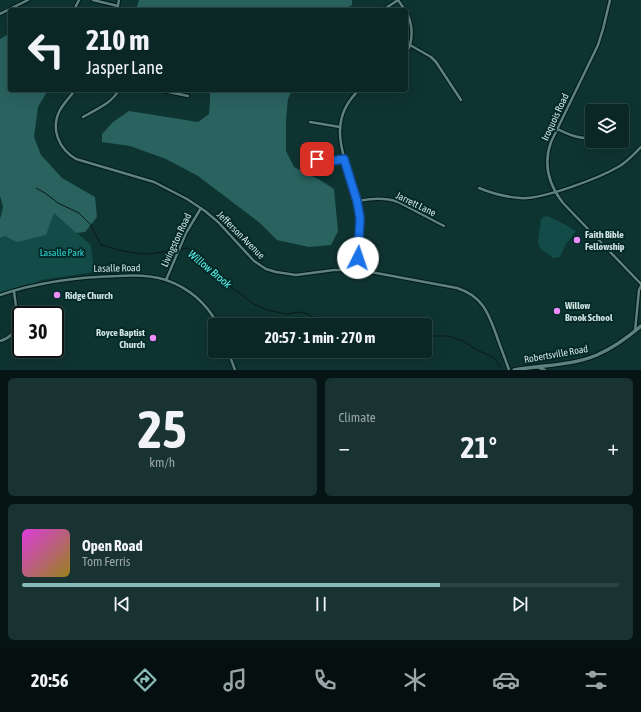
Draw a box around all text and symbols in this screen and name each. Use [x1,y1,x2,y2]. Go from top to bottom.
icon: left [20,24,72,76]
text: 210 m [86,24,149,56]
text: Jasper Lane [86,57,163,78]
street label: Iroquois Road [539,91,571,142]
map controls [585,104,629,148]
button: layers [585,104,629,148]
pin [300,142,334,176]
icon: arrive [306,148,328,170]
street label: Jarrett Lane [394,190,438,219]
street label: Jefferson Avenue [215,209,267,261]
street label: Livingston Road [159,211,193,269]
place label: Faith Bible Fellowship [585,229,625,252]
marker: Faith Bible Fellowship [572,235,582,245]
position arrow [337,237,379,279]
park label: Lasalle Park [40,247,85,258]
water label: Willow Brook [186,247,234,291]
street label: Lasalle Road [93,262,141,274]
marker: Ridge Church [52,290,62,300]
place label: Ridge Church [65,290,113,301]
place label: Willow Brook School [564,300,613,323]
speed limit sign: 30 [12,306,64,358]
marker: Willow Brook School [552,306,562,316]
place label: Royce Baptist Church [96,327,145,350]
text: 20:57 · 1 min · 270 m [265,329,375,346]
marker: Royce Baptist Church [148,333,158,343]
street label: Robertsville Road [523,343,589,365]
text: 25 [138,399,187,459]
text: Climate [339,410,376,425]
text: 21° [461,430,497,464]
text: − [339,434,350,460]
text: + [608,434,619,460]
text: km/h [149,455,175,470]
text: Open Road [82,537,143,554]
text: Tom Ferris [82,554,130,569]
icon: previous [111,593,133,615]
icon: pause [310,593,332,615]
icon: next [509,593,531,615]
icon: directions [131,666,159,694]
icon: music [221,666,249,694]
icon: phone [311,666,339,694]
icon: climate [401,666,429,694]
icon: car [492,666,520,694]
icon: filters [582,666,610,694]
text: 20:56 [31,670,69,691]

